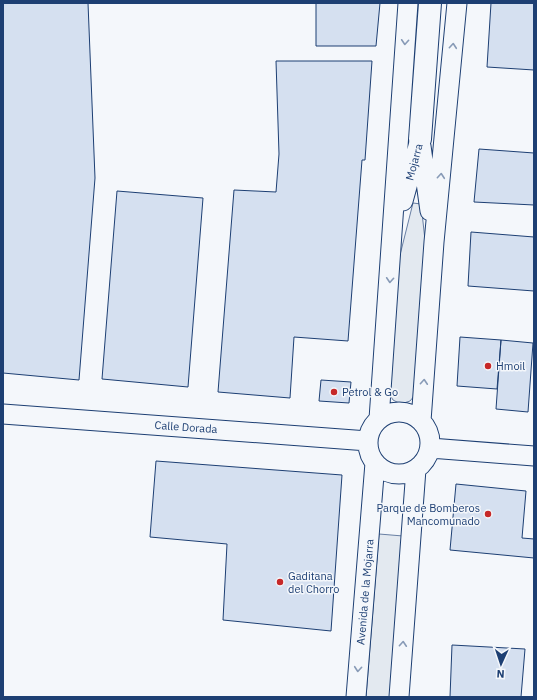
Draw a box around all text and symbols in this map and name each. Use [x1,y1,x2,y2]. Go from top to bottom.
one-way arrow [401,39,410,45]
one-way arrow [448,43,457,49]
street label: Mojarra [402,142,426,182]
one-way arrow [436,173,445,179]
one-way arrow [385,277,394,283]
place label: Hmoil [496,359,525,373]
marker: Hmoil [483,361,493,371]
one-way arrow [419,379,428,386]
place label: Petrol & Go [342,385,398,399]
marker: Petrol & Go [329,387,339,397]
street label: Calle Dorada [154,418,218,436]
place label: Parque de Bomberos Mancomunado [376,501,480,528]
marker: Parque de Bomberos Mancomunado [483,509,493,519]
street label: Avenida de la Mojarra [353,538,377,645]
place label: Gaditana del Chorro [288,569,339,596]
marker: Gaditana del Chorro [275,577,285,587]
one-way arrow [398,641,407,647]
north arrow [481,644,521,684]
one-way arrow [354,666,363,672]
text: N [496,667,505,681]

